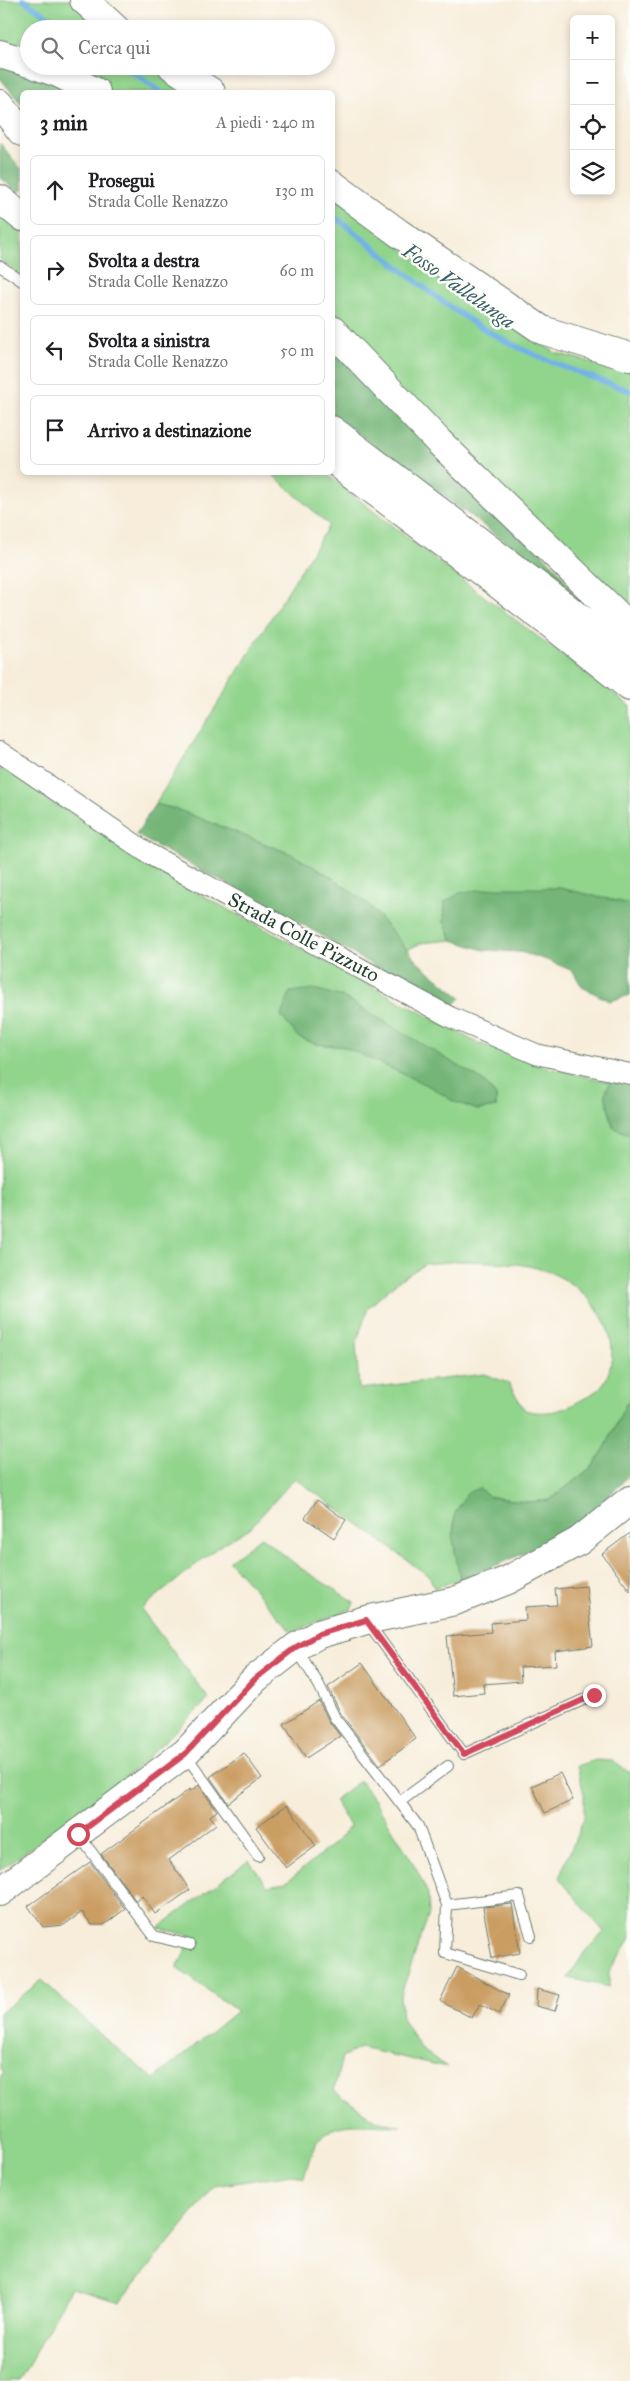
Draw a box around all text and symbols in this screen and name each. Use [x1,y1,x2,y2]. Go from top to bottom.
map controls [570,15,615,195]
button: + [570,15,615,60]
search box [20,20,335,75]
icon: search [38,34,66,62]
text: Cerca qui [78,36,150,59]
button: − [570,60,615,105]
button: locate [570,105,615,150]
text: 3 min [40,110,88,136]
text: A piedi · 240 m [216,113,315,132]
button: layers [570,150,615,195]
text: Prosegui [88,169,155,192]
icon: ahead [41,176,69,204]
text: 130 m [275,181,314,200]
text: Strada Colle Renazzo [88,192,228,211]
water label: Fosso Vallelunga [397,237,520,334]
text: Svolta a destra [88,249,200,272]
icon: right [41,256,69,284]
text: 60 m [280,261,314,280]
text: Strada Colle Renazzo [88,272,228,291]
text: Svolta a sinistra [88,329,210,352]
icon: left [41,336,69,364]
text: 50 m [280,341,314,360]
text: Strada Colle Renazzo [88,352,228,371]
icon: arrive [41,416,69,444]
text: Arrivo a destinazione [88,419,251,442]
street label: Strada Colle Pizzuto [224,887,384,987]
route end [583,1684,606,1707]
route start [67,1823,90,1846]

